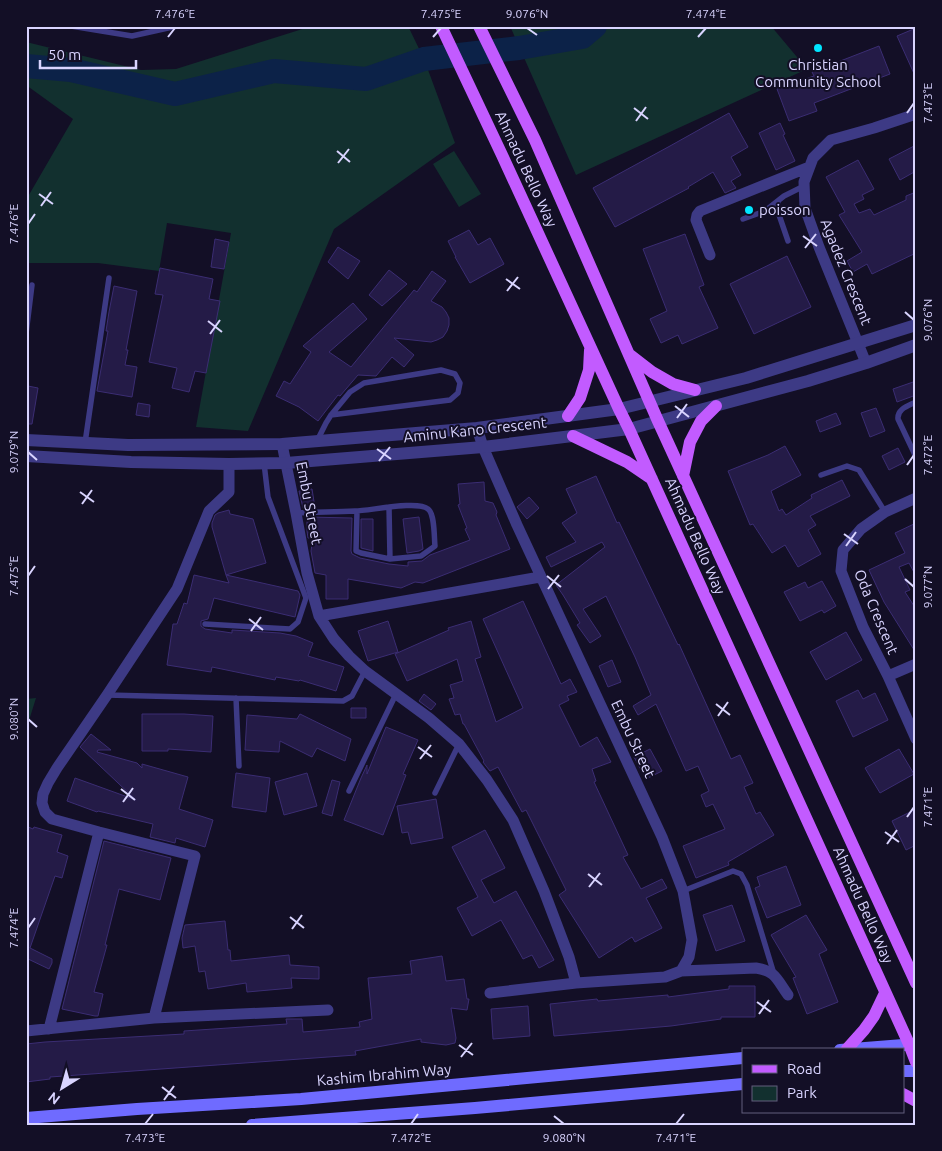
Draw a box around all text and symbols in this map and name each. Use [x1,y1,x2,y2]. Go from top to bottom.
text: 7.476°E [155,7,196,20]
text: 7.475°E [421,7,462,20]
text: 9.076°N [506,7,548,20]
text: 7.474°E [686,7,727,20]
scale bar [40,38,136,70]
marker: Christian Community School [812,42,824,54]
text: 50 m [48,46,81,63]
place label: Christian Community School [755,56,881,90]
text: 7.473°E [921,82,934,123]
street label: Ahmadu Bello Way [492,108,561,230]
place label: poisson [759,201,811,218]
text: 7.476°E [7,203,20,244]
marker: poisson [743,204,755,216]
street label: Agadez Crescent [817,216,876,327]
text: 9.076°N [921,299,934,341]
street label: Aminu Kano Crescent [403,414,547,445]
text: 9.079°N [7,431,20,473]
text: 7.472°E [921,434,934,475]
street label: Embu Street [293,460,326,546]
street label: Ahmadu Bello Way [662,475,729,597]
text: 7.475°E [7,555,20,596]
text: 9.077°N [921,566,934,608]
street label: Oda Crescent [851,567,902,657]
street label: Embu Street [608,697,659,781]
text: 9.080°N [7,698,20,740]
text: 7.471°E [921,786,934,827]
street label: Ahmadu Bello Way [830,844,897,966]
text: 7.474°E [7,907,20,948]
legend [742,1048,904,1114]
street label: Kashim Ibrahim Way [316,1060,452,1089]
text: Road [787,1060,822,1077]
north arrow [38,1064,88,1114]
text: Park [787,1084,817,1101]
text: N [45,1089,63,1108]
text: 7.473°E [125,1131,166,1144]
text: 7.472°E [391,1131,432,1144]
text: 9.080°N [543,1131,585,1144]
text: 7.471°E [656,1131,697,1144]

